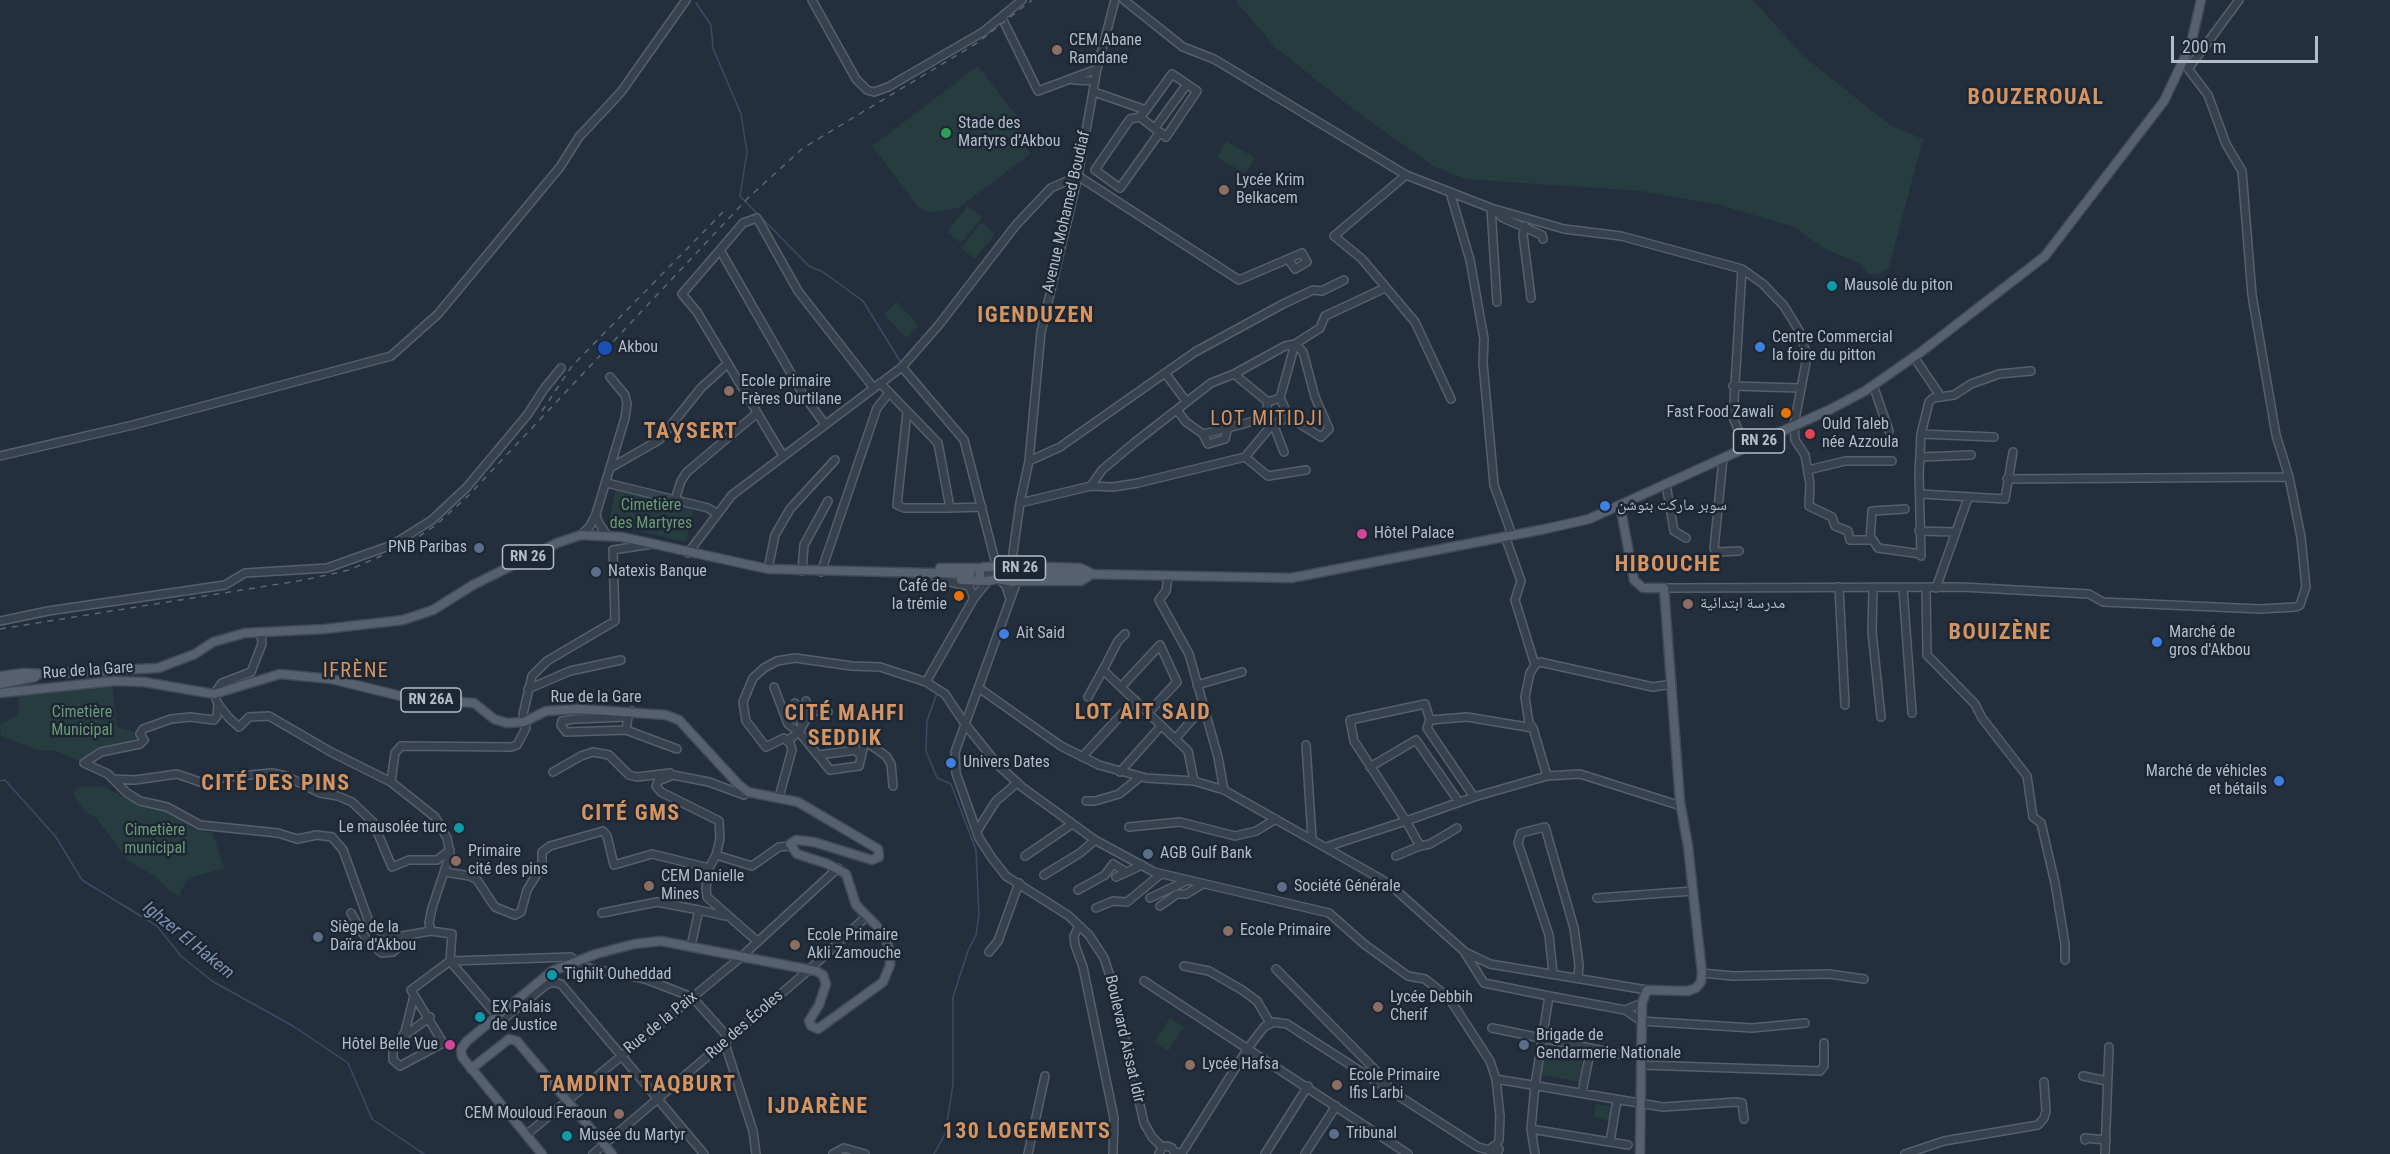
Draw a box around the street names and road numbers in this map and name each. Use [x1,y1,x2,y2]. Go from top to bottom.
street label: Avenue Mohamed Boudiaf [1039,129,1095,295]
road number: RN 26 [1734,429,1784,453]
road number: RN 26 [502,545,554,569]
road number: RN 26 [994,556,1046,580]
street label: Rue de la Gare [42,658,134,684]
road number: RN 26A [401,688,461,712]
street label: Rue de la Gare [551,688,641,708]
street label: Boulevard Aissat Idir [1100,973,1148,1105]
street label: Rue des Écoles [703,986,787,1064]
street label: Rue de la Paix [621,988,701,1058]

